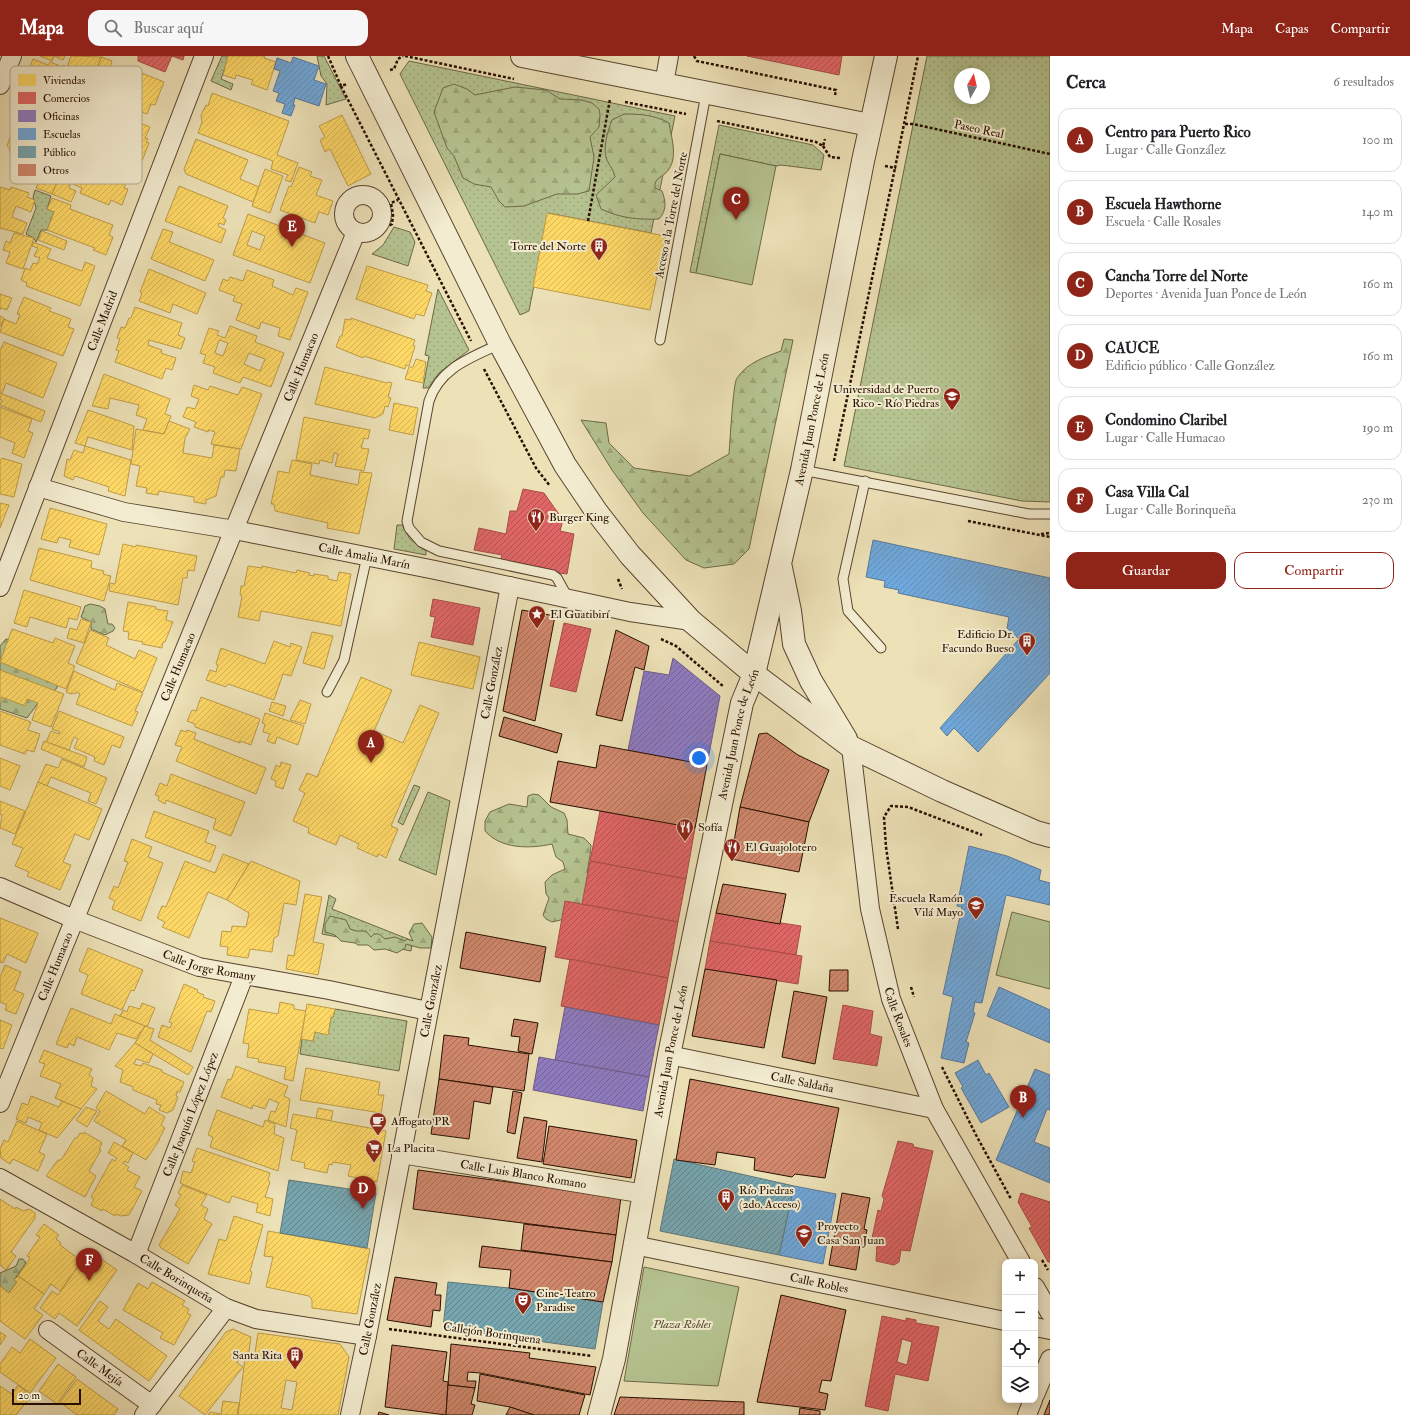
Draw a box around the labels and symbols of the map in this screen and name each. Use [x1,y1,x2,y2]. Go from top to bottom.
legend [10,66,142,184]
north arrow [954,68,990,104]
text: Viviendas [43,74,85,87]
text: Comercios [43,92,90,105]
text: Oficinas [43,110,80,123]
street label: Paseo Real [953,117,1005,142]
text: Escuelas [43,128,81,141]
text: Público [43,146,76,159]
street label: Acceso a la Torre del Norte [652,151,691,281]
text: Otros [43,164,69,177]
pin: C [723,187,749,220]
pin: E [279,214,305,247]
building icon: Torre del Norte [589,236,609,261]
place label: Torre del Norte [510,239,586,254]
street label: Calle Madrid [84,289,121,353]
street label: Calle Humacao [281,331,322,404]
street label: Avenida Juan Ponce de León [791,352,833,488]
place label: Universidad de Puerto Rico - Río Piedras [833,382,939,411]
school or university icon: Universidad de Puerto Rico - Río Piedras [942,386,962,411]
restaurant icon: Burger King [526,507,546,532]
place label: Burger King [549,510,610,525]
street label: Calle Amalia Marín [317,540,412,573]
place icon: El Guatibirí [527,604,547,629]
place label: El Guatibirí [550,607,610,622]
place label: Edificio Dr. Facundo Bueso [941,627,1014,656]
street label: Calle Humacao [158,630,199,704]
building icon: Edificio Dr. Facundo Bueso [1017,631,1037,656]
street label: Calle González [478,645,506,720]
street label: Avenida Juan Ponce de León [715,668,763,802]
pin: A [358,730,384,763]
your location [689,748,709,768]
restaurant icon: Sofía [675,817,695,842]
place label: Sofía [698,820,724,835]
restaurant icon: El Guajolotero [722,837,742,862]
place label: El Guajolotero [745,840,817,855]
place label: Escuela Ramón Vilá Mayo [889,891,963,920]
school or university icon: Escuela Ramón Vilá Mayo [966,895,986,920]
street label: Calle Humacao [35,930,76,1004]
street label: Calle Jorge Romany [160,947,257,985]
street label: Calle González [417,963,446,1039]
street label: Avenida Juan Ponce de León [651,984,691,1120]
street label: Calle Rosales [880,986,916,1049]
street label: Calle Joaquín López López [160,1050,222,1179]
street label: Calle Saldaña [769,1069,836,1097]
pin: B [1010,1085,1036,1118]
cafe icon: Affogato PR [368,1111,388,1136]
place label: Affogato PR [390,1114,450,1129]
supermarket icon: La Placita [364,1138,384,1163]
place label: La Placita [387,1141,436,1156]
street label: Calle Luis Blanco Romano [459,1157,588,1192]
pin: D [350,1176,376,1209]
place label: Río Piedras (2do. Acceso) [739,1183,800,1212]
building icon: Río Piedras (2do. Acceso) [716,1187,736,1212]
place label: Proyecto Casa San Juan [817,1219,885,1248]
school or university icon: Proyecto Casa San Juan [794,1223,814,1248]
pin: F [76,1248,102,1281]
street label: Calle Borinqueña [137,1251,217,1307]
street label: Calle Robles [788,1270,850,1297]
street label: Calle González [356,1281,385,1357]
place label: Cine-Teatro Paradise [536,1286,596,1315]
theatre icon: Cine-Teatro Paradise [513,1290,533,1315]
park label: Plaza Robles [652,1317,712,1332]
street label: Callejón Borinquena [442,1319,543,1348]
building icon: Santa Rita [285,1345,305,1370]
street label: Calle Mejía [73,1346,127,1391]
place label: Santa Rita [232,1348,283,1363]
scale bar [12,1387,81,1406]

